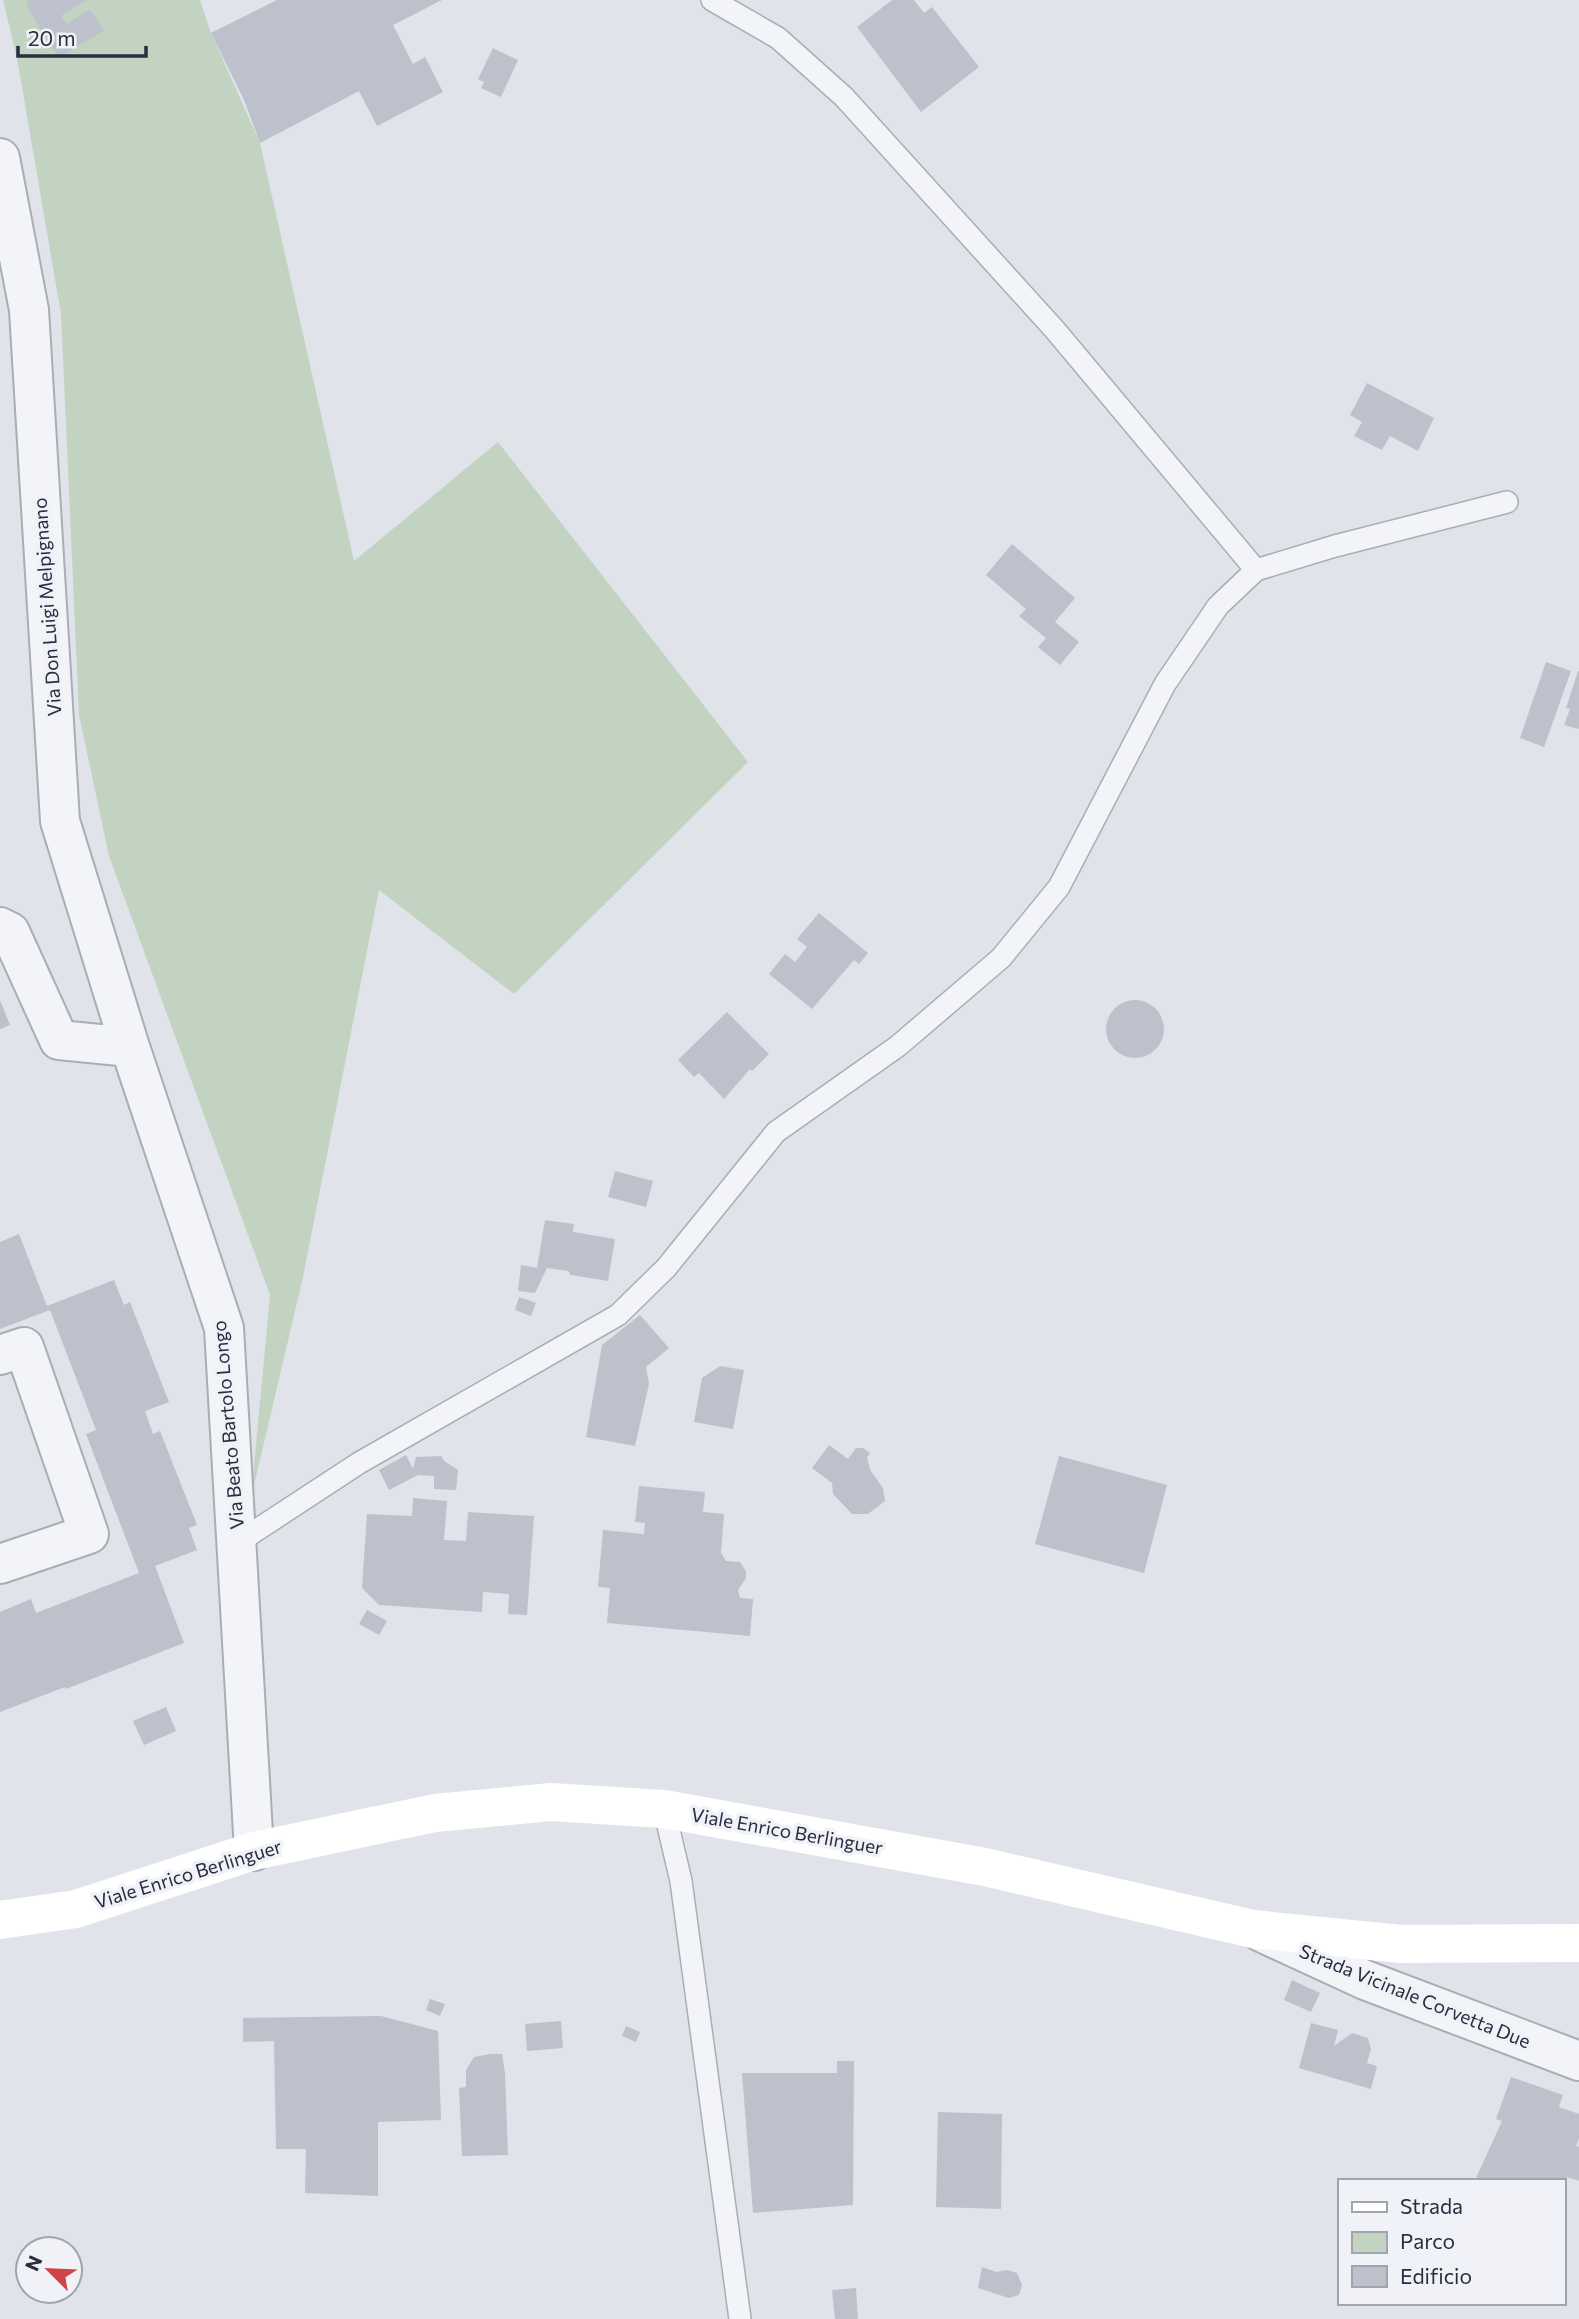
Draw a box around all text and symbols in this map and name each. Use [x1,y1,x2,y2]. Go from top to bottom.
scale bar [18,14,145,58]
text: 20 m [28,25,76,50]
street label: Via Don Luigi Melpignano [27,497,66,717]
street label: Via Beato Bartolo Longo [207,1320,248,1530]
street label: Viale Enrico Berlinguer [689,1802,885,1859]
street label: Viale Enrico Berlinguer [92,1834,285,1913]
street label: Strada Vicinale Corvetta Due [1296,1939,1534,2052]
legend [1338,2179,1565,2305]
text: Strada [1400,2193,1463,2218]
text: Parco [1400,2228,1455,2253]
north arrow [14,2235,84,2305]
text: N [20,2252,46,2274]
text: Edificio [1400,2263,1472,2288]

